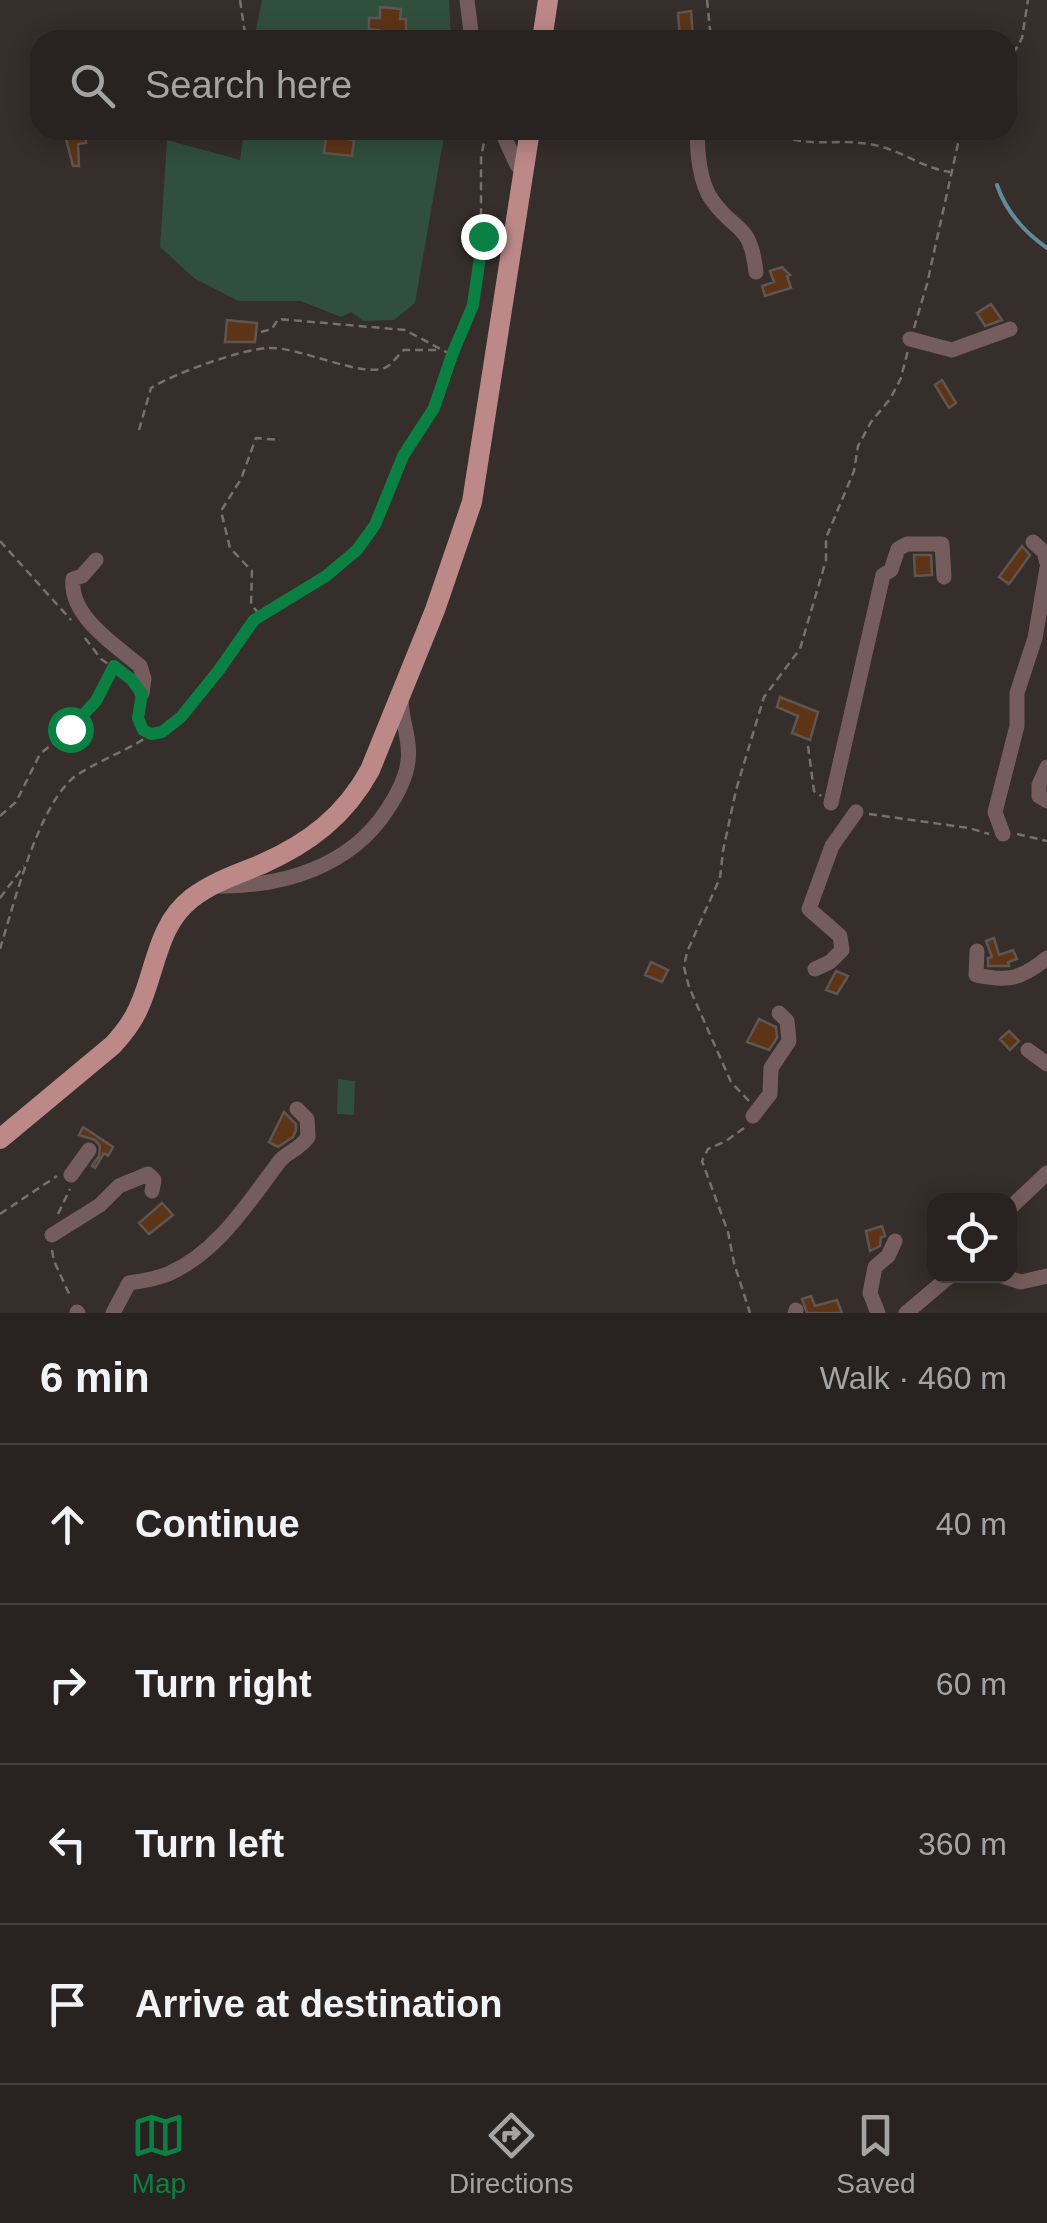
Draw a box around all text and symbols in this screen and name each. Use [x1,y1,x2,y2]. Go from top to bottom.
search box [30,30,1017,140]
icon: search [65,58,120,113]
text: Search here [145,64,352,106]
route end [461,214,507,260]
route start [48,707,94,753]
map controls [927,1193,1017,1283]
button: locate [927,1193,1017,1283]
text: 6 min [40,1354,150,1401]
text: Walk · 460 m [820,1360,1007,1396]
icon: ahead [40,1497,95,1552]
text: Continue [135,1503,300,1545]
text: 40 m [936,1506,1007,1542]
icon: right [40,1657,95,1712]
text: Turn right [135,1663,312,1705]
text: 60 m [936,1666,1007,1702]
icon: left [40,1817,95,1872]
text: Turn left [135,1823,284,1865]
text: 360 m [918,1826,1007,1862]
icon: arrive [40,1977,95,2032]
text: Arrive at destination [135,1983,502,2025]
tab: Map [131,2108,186,2200]
tab: Directions [449,2108,574,2200]
tab: Saved [836,2108,916,2200]

